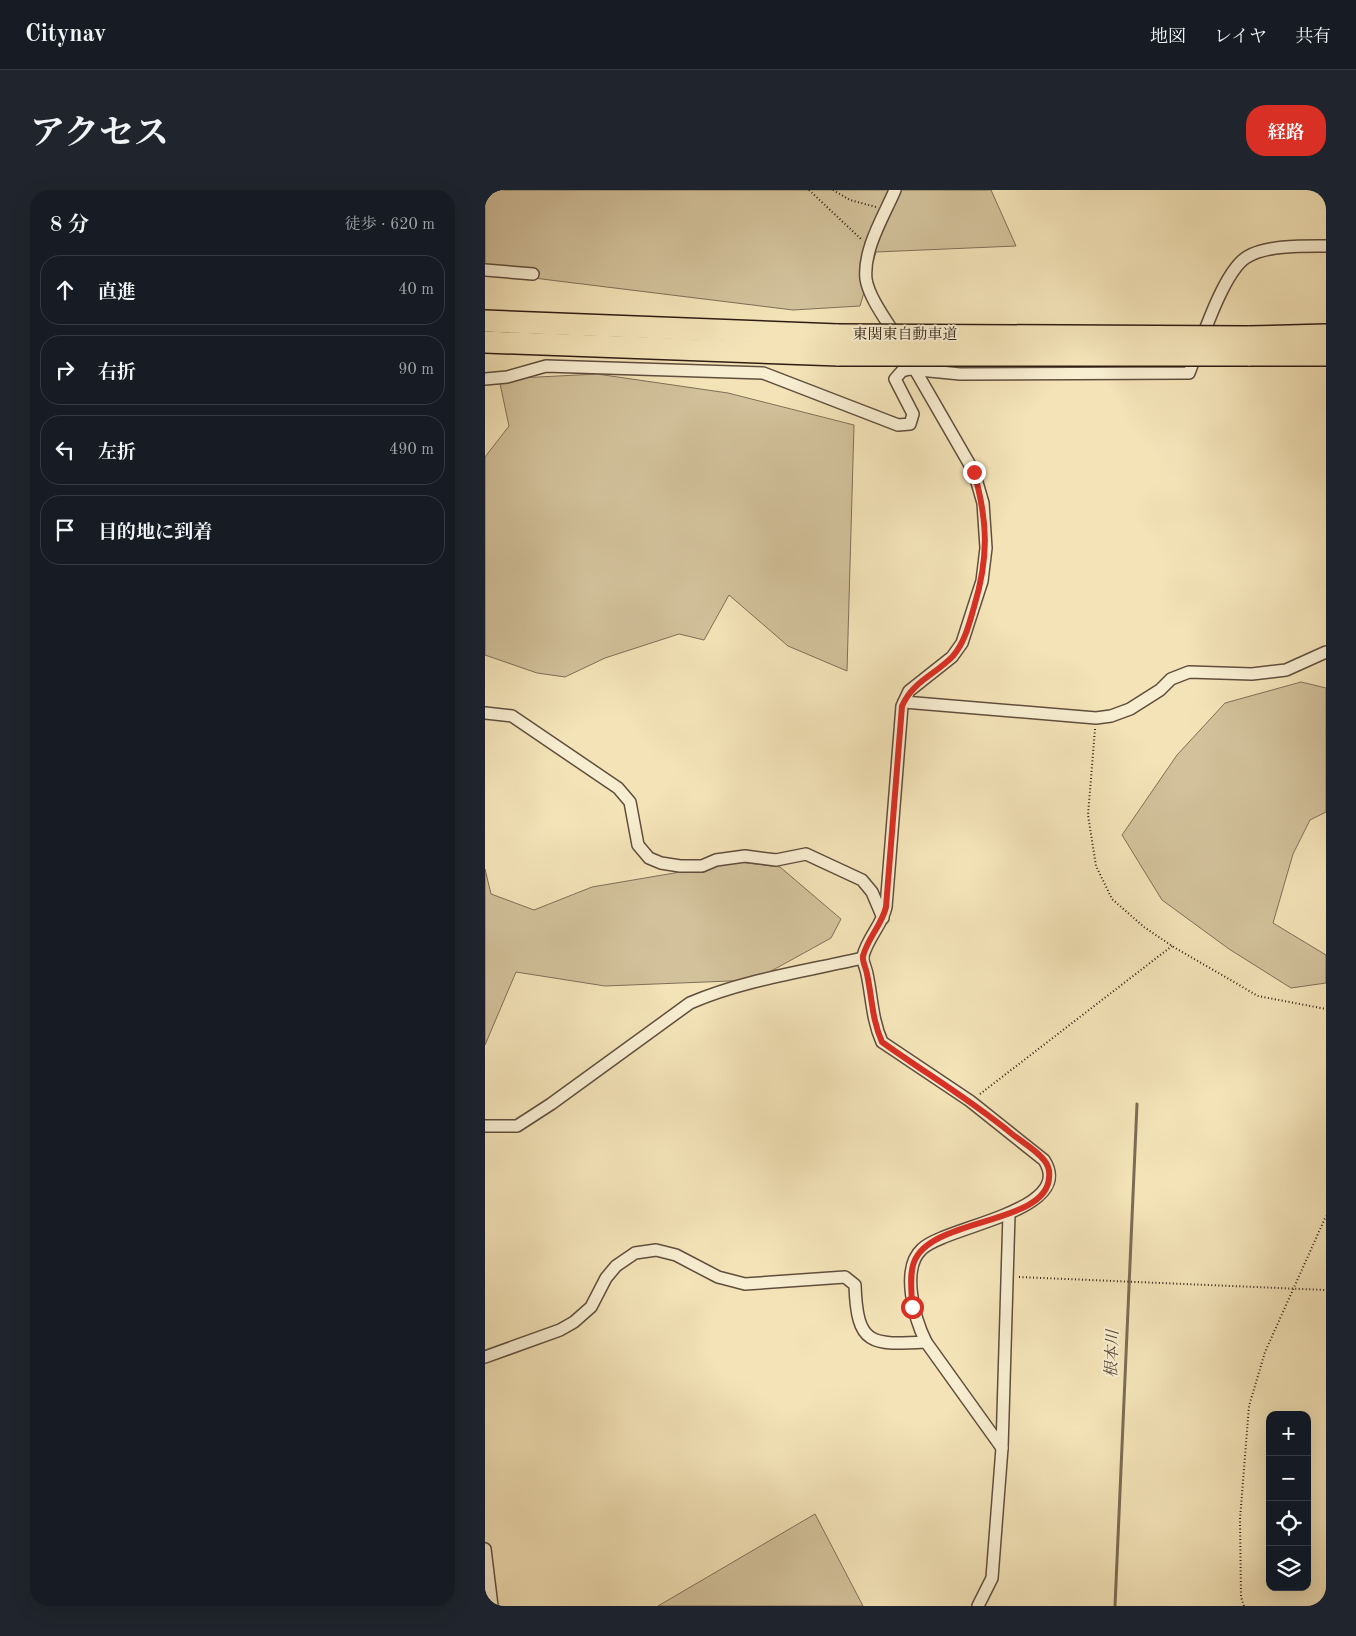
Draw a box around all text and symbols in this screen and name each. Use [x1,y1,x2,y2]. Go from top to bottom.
text: Citynav [25,23,106,47]
text: 地図 [1150,28,1186,46]
text: レイヤ [1214,28,1267,46]
text: 共有 [1295,28,1331,46]
button: 経路 [1246,105,1326,156]
text: アクセス [30,117,169,152]
text: 8 分 [50,215,89,236]
text: 徒歩 · 620 m [345,217,435,233]
icon: ahead [51,276,79,304]
text: 40 m [398,282,434,298]
text: 直進 [98,284,136,303]
street label: 東関東自動車道 [852,326,958,343]
icon: right [51,356,79,384]
text: 90 m [398,362,434,378]
text: 右折 [98,364,136,383]
icon: left [51,436,79,464]
text: 490 m [389,442,434,458]
text: 左折 [98,444,136,463]
route end [963,461,986,484]
icon: arrive [51,516,79,544]
text: 目的地に到着 [98,524,212,543]
route start [901,1296,924,1319]
water label: 根本川 [1102,1328,1122,1378]
map controls [1266,1411,1311,1591]
button: + [1266,1411,1311,1456]
button: − [1266,1456,1311,1501]
button: locate [1266,1501,1311,1546]
button: layers [1266,1546,1311,1591]

